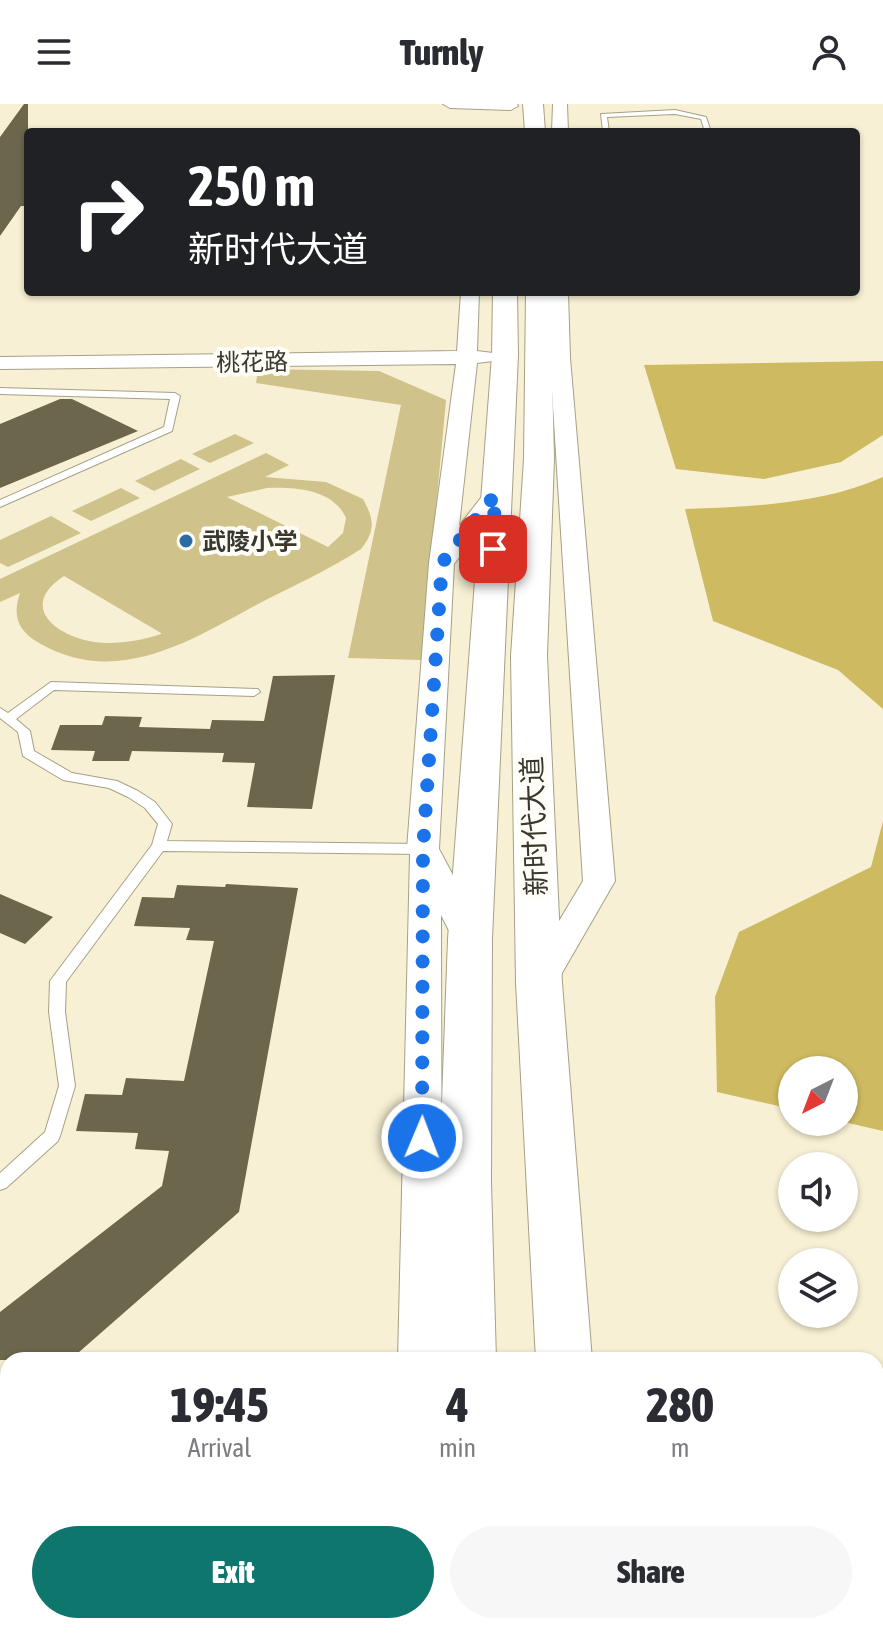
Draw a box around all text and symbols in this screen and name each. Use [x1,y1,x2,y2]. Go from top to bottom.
icon: menu [32,30,76,74]
icon: person [807,30,851,74]
text: Turnly [400,31,483,73]
text: 250 m [188,154,315,218]
icon: right [56,160,160,264]
text: 新时代大道 [188,228,368,270]
street label: 桃花路 [216,348,288,376]
pin [459,515,527,583]
icon: arrive [471,527,515,571]
place label: 武陵小学 [202,528,298,555]
marker: 武陵小学 [177,532,195,550]
street label: 新时代大道 [516,755,552,897]
north arrow [778,1056,858,1136]
map controls [778,1056,858,1328]
position arrow [380,1096,464,1180]
button: sound [778,1152,858,1232]
button: layers [778,1248,858,1328]
text: 19:45 [170,1377,269,1432]
text: 4 [446,1377,469,1432]
text: 280 [646,1377,714,1432]
text: Arrival [188,1433,251,1463]
text: min [439,1433,476,1463]
text: m [671,1433,689,1463]
button: Exit [32,1526,434,1618]
button: Share [450,1526,852,1618]

